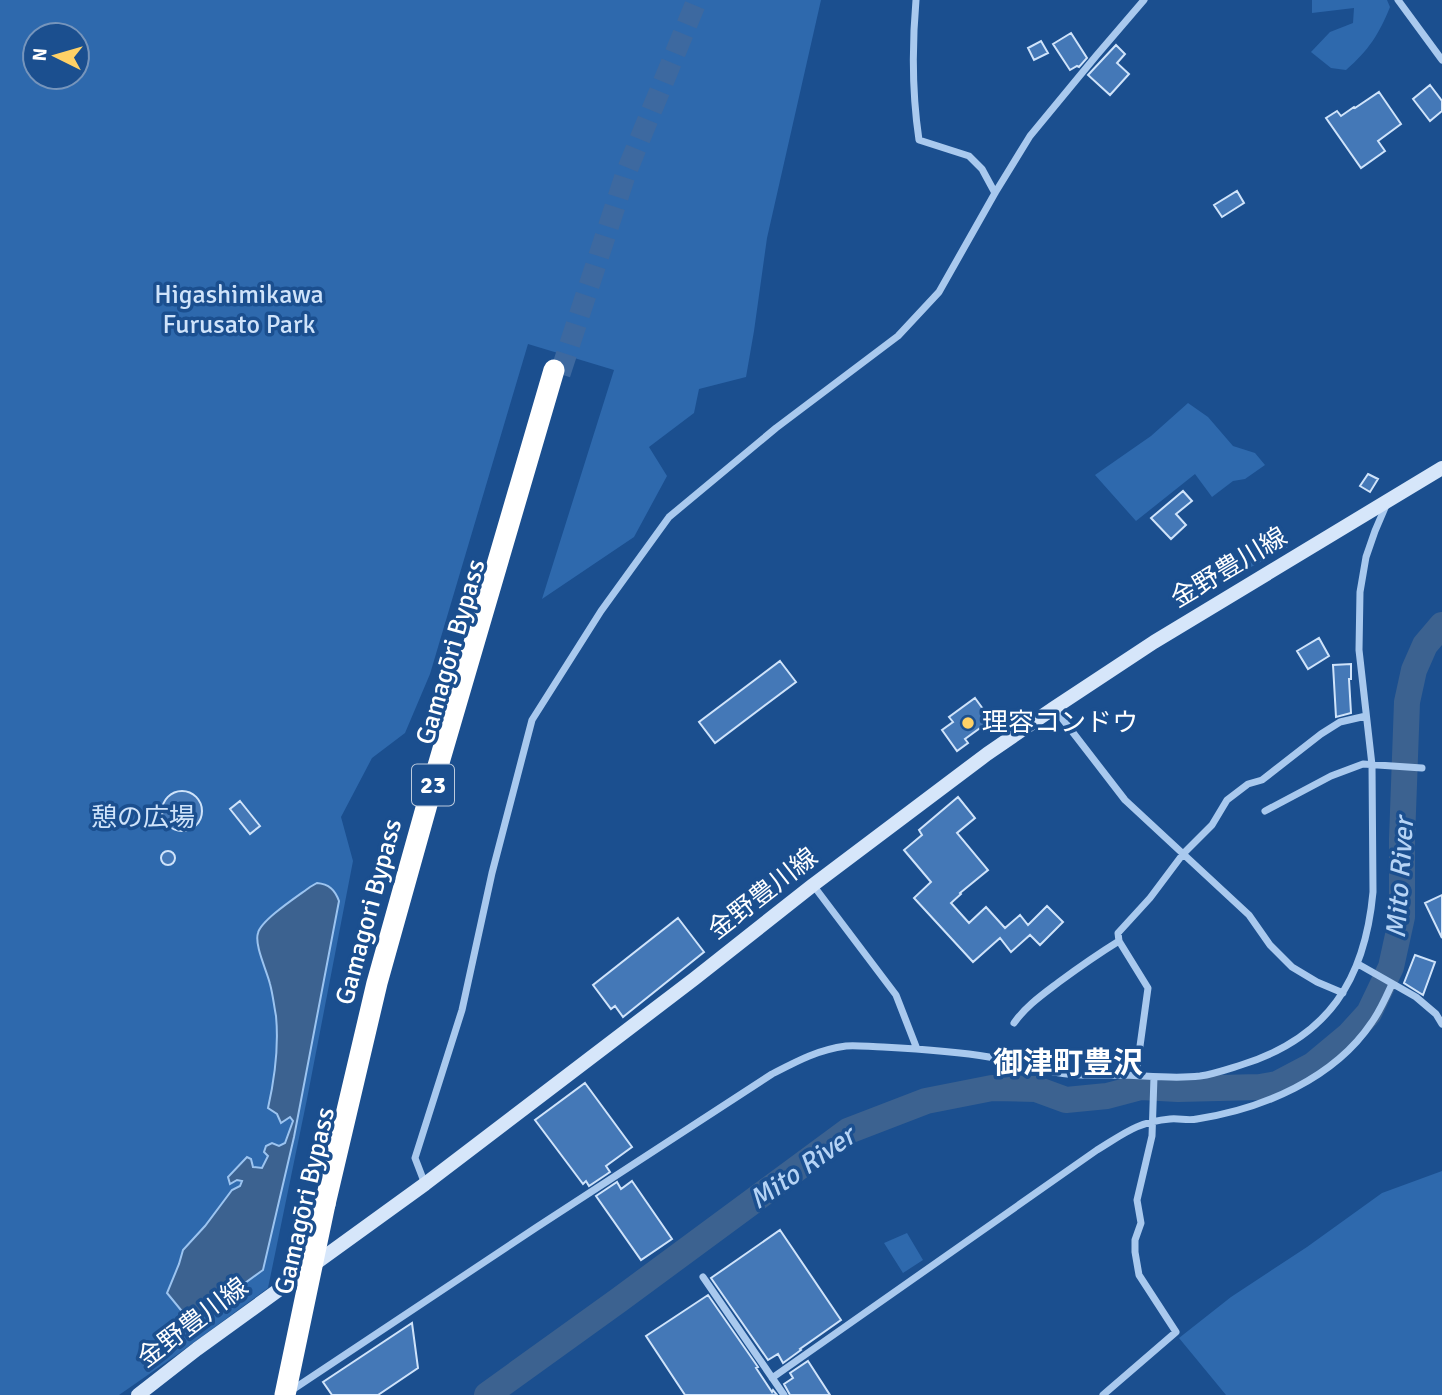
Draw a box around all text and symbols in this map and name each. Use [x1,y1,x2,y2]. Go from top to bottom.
north arrow [21,21,91,91]
text: N [28,47,53,62]
park label: Higashimikawa Furusato Park [154,279,324,341]
street label: 金野豊川線 [1165,521,1293,615]
street label: Gamagōri Bypass [409,556,493,748]
place label: 理容コンドウ [982,707,1138,739]
marker: 理容コンドウ [960,715,976,731]
road number: 23 [412,764,454,806]
park label: 憩の広場 [91,802,195,834]
water label: Mito River [1379,813,1421,940]
street label: Gamagori Bypass [329,816,409,1008]
street label: 金野豊川線 [702,841,824,947]
district label: 御津町豊沢 [993,1045,1143,1082]
street label: Gamagōri Bypass [268,1104,342,1298]
water label: Mito River [743,1117,864,1217]
street label: 金野豊川線 [131,1271,255,1375]

